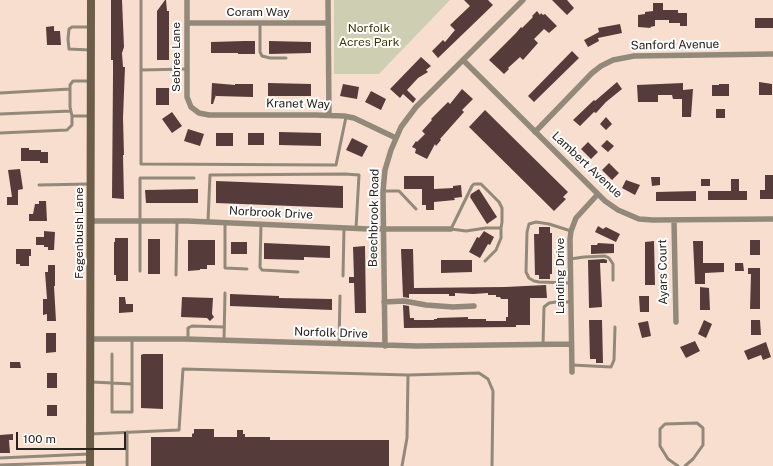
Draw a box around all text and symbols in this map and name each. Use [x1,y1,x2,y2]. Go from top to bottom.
street label: Coram Way [226,5,290,19]
park label: Norfolk Acres Park [339,21,399,49]
street label: Sebree Lane [169,22,183,92]
street label: Sanford Avenue [631,37,719,53]
street label: Kranet Way [266,96,330,112]
street label: Lambert Avenue [549,129,625,201]
street label: Beechbrook Road [366,169,382,267]
street label: Fegenbush Lane [72,187,86,279]
street label: Norbrook Drive [229,204,313,222]
street label: Landing Drive [553,238,567,314]
street label: Ayars Court [655,239,671,305]
street label: Norfolk Drive [294,325,368,341]
scale bar [18,424,128,450]
text: 100 m [23,432,56,446]

